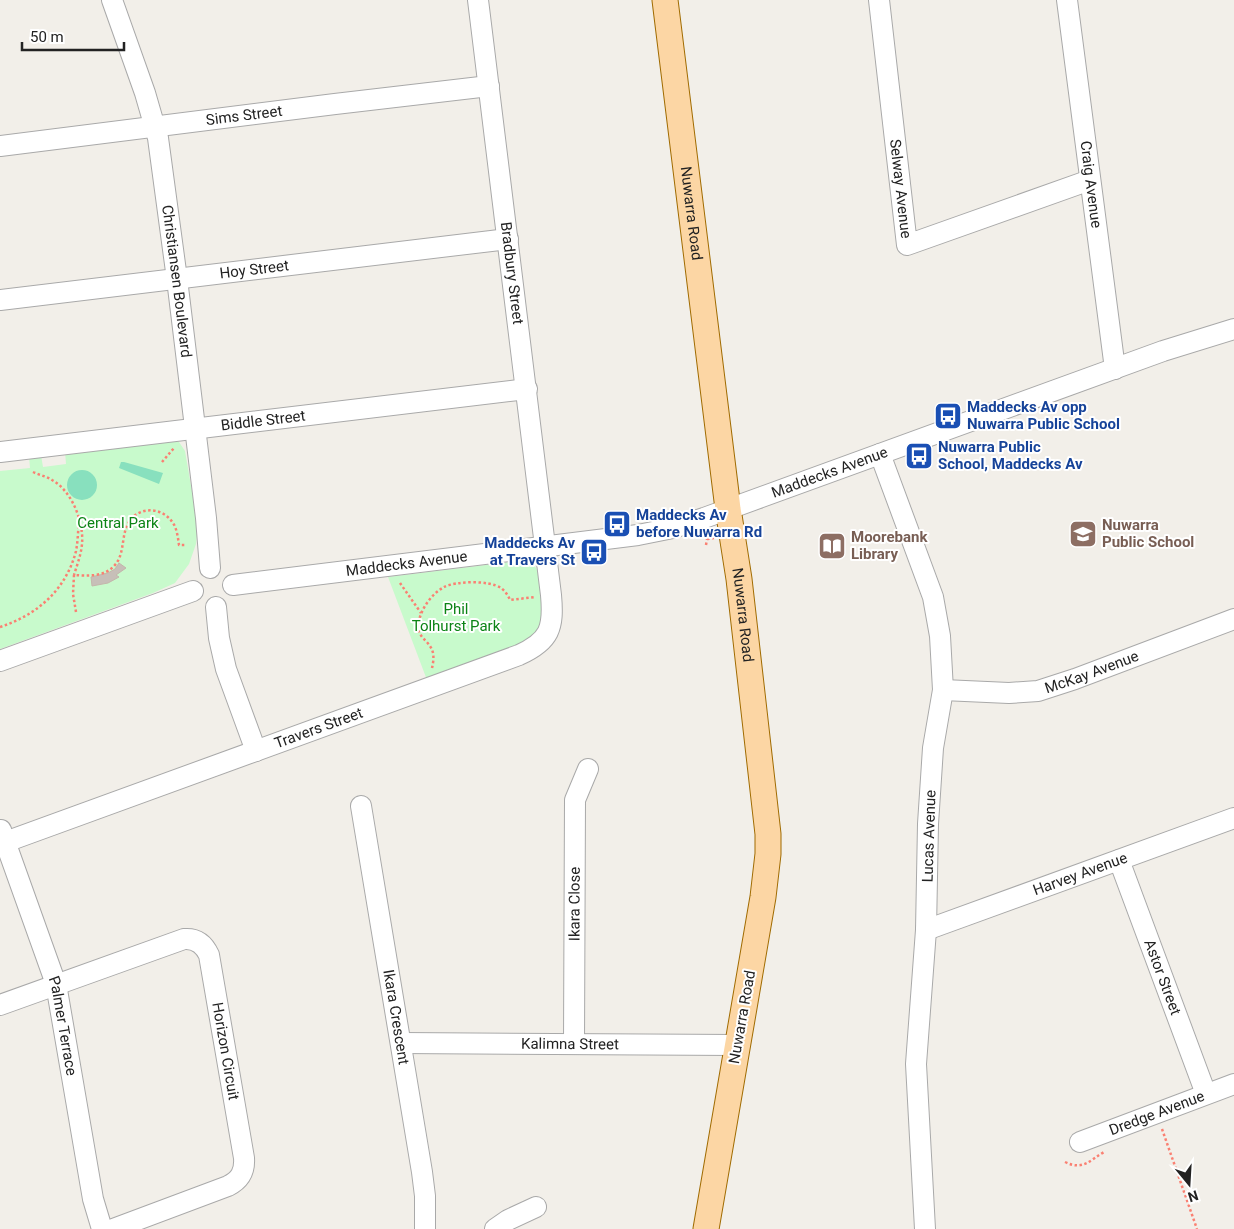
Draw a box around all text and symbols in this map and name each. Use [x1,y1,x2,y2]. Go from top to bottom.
scale bar [22,20,125,52]
text: 50 m [30,28,64,46]
street label: Sims Street [205,102,283,129]
street label: Selway Avenue [886,138,915,239]
street label: Craig Avenue [1076,140,1106,229]
street label: Nuwarra Road [677,165,706,261]
street label: Christiansen Boulevard [158,204,195,359]
street label: Bradbury Street [497,221,527,325]
street label: Hoy Street [219,256,290,283]
place label: Maddecks Av opp Nuwarra Public School [967,398,1120,433]
bus stop icon: Maddecks Av opp Nuwarra Public School [933,401,963,431]
street label: Biddle Street [220,407,306,435]
place label: Nuwarra Public School, Maddecks Av [938,438,1083,473]
bus stop icon: Nuwarra Public School, Maddecks Av [904,441,934,471]
street label: Maddecks Avenue [769,443,890,502]
place label: Maddecks Av before Nuwarra Rd [636,506,762,541]
bus stop icon: Maddecks Av before Nuwarra Rd [602,509,632,539]
park label: Central Park [77,514,159,532]
place label: Nuwarra Public School [1102,516,1194,551]
school or university icon: Nuwarra Public School [1068,519,1098,549]
place label: Moorebank Library [851,528,928,563]
library icon: Moorebank Library [817,531,847,561]
place label: Maddecks Av at Travers St [484,534,575,569]
bus stop icon: Maddecks Av at Travers St [579,537,609,567]
street label: Maddecks Avenue [345,547,468,580]
street label: Nuwarra Road [728,567,757,663]
park label: Phil Tolhurst Park [412,600,501,635]
street label: McKay Avenue [1043,647,1141,697]
street label: Travers Street [272,704,365,752]
street label: Lucas Avenue [918,789,940,883]
street label: Harvey Avenue [1030,849,1130,899]
street label: Ikara Close [565,867,584,941]
street label: Astor Street [1140,937,1185,1018]
street label: Ikara Crescent [379,968,413,1066]
street label: Nuwarra Road [725,969,759,1065]
street label: Palmer Terrace [45,973,81,1077]
street label: Horizon Circuit [208,1001,243,1102]
street label: Kalimna Street [521,1035,619,1053]
street label: Dredge Avenue [1107,1087,1207,1139]
north arrow [1164,1159,1214,1209]
text: N [1186,1187,1200,1206]

